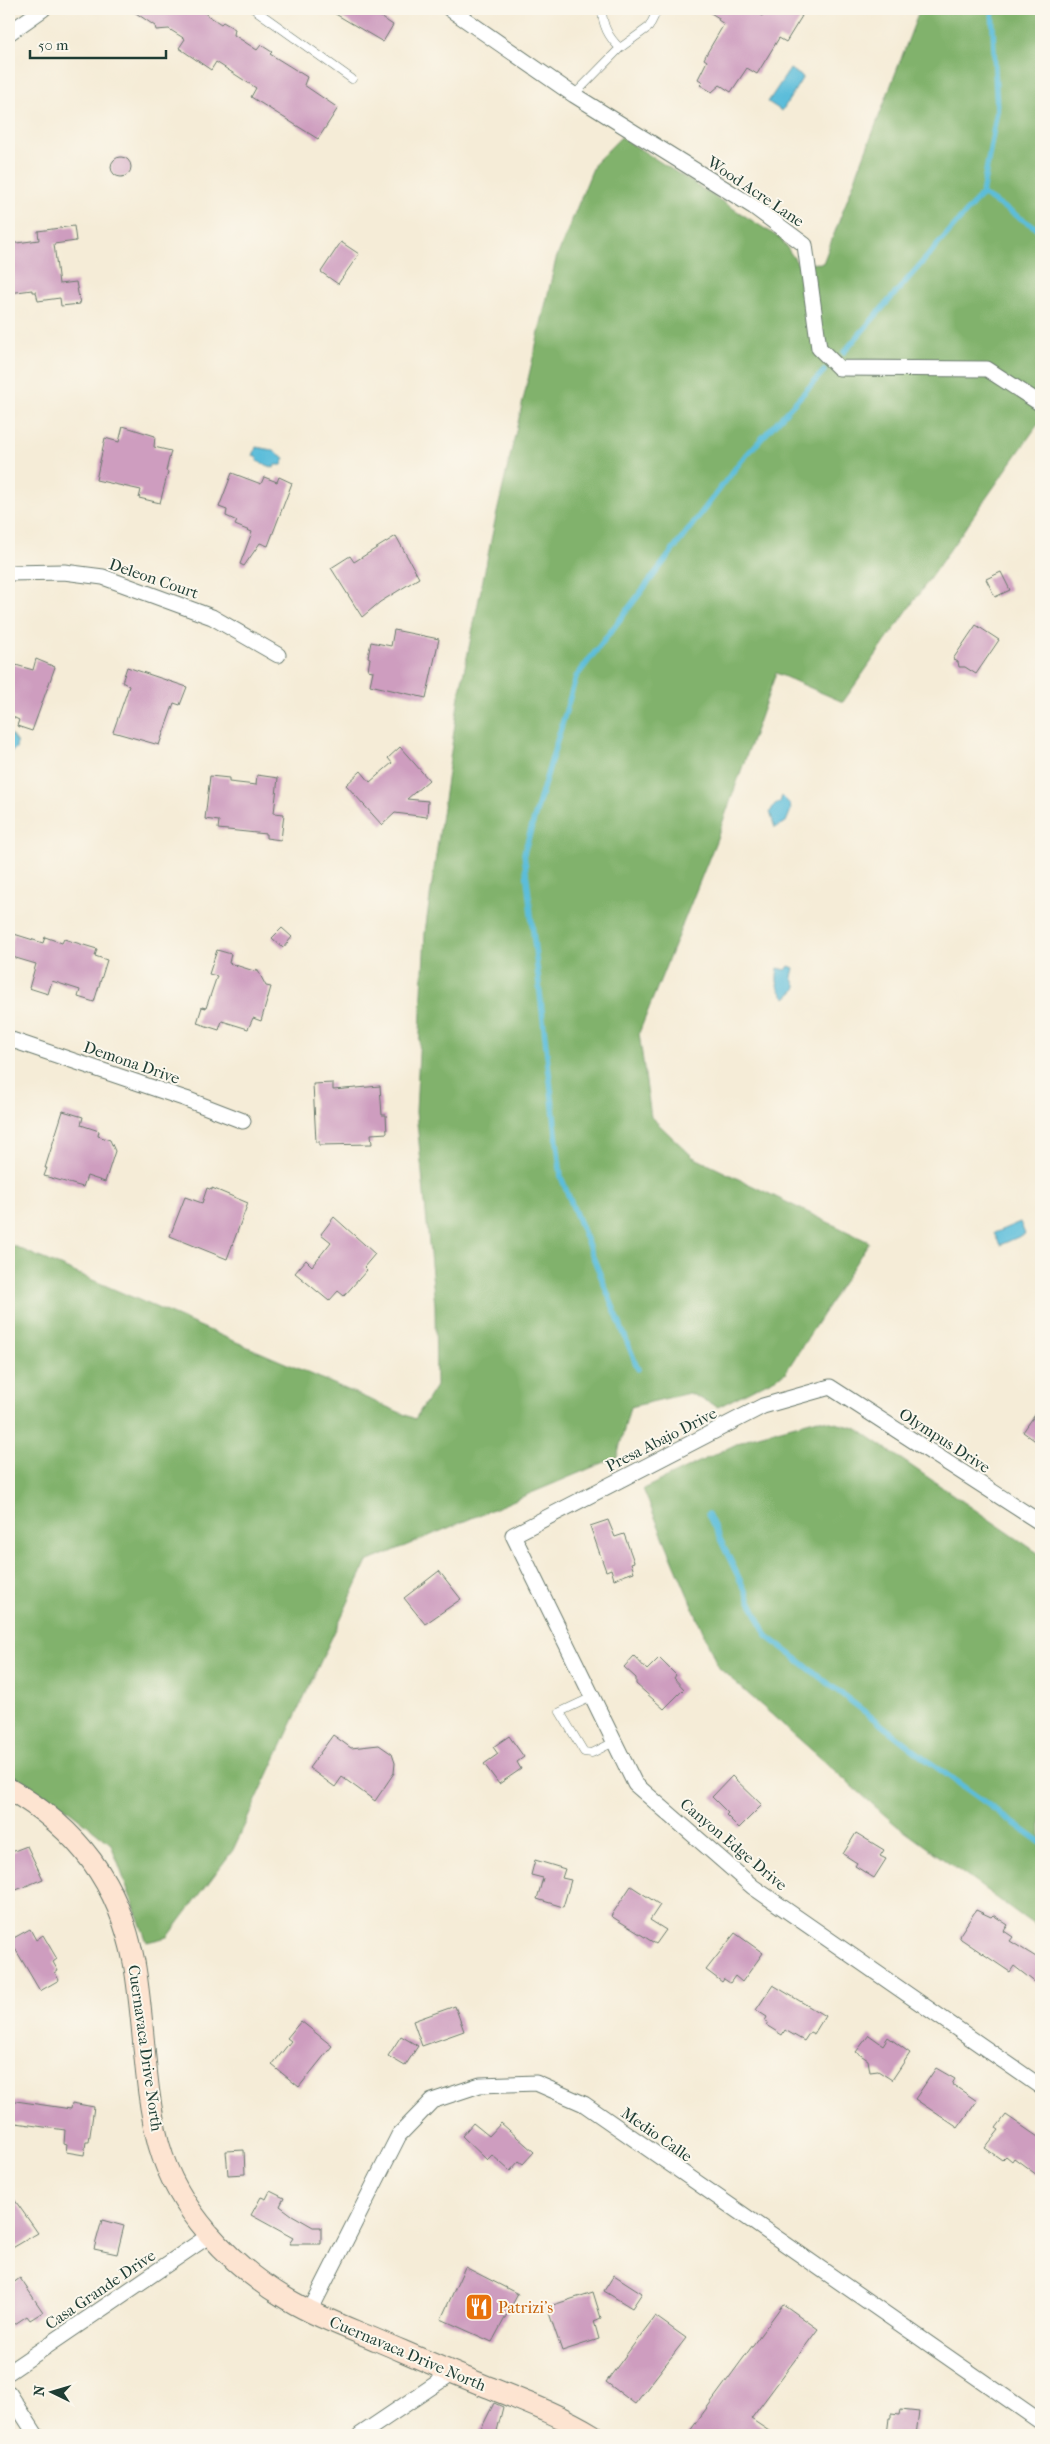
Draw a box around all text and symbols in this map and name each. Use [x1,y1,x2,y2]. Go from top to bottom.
scale bar [30,28,166,60]
text: 50 m [38,36,69,54]
street label: Wood Acre Lane [703,151,808,231]
street label: Deleon Court [107,554,201,603]
street label: Demona Drive [81,1037,183,1088]
street label: Presa Abajo Drive [603,1403,720,1476]
street label: Olympus Drive [896,1404,994,1477]
street label: Canyon Edge Drive [676,1794,791,1895]
street label: Cuernavaca Drive North [124,1964,167,2133]
street label: Medio Calle [618,2103,696,2166]
street label: Casa Grande Drive [42,2245,159,2333]
restaurant icon: Patrizi's [464,2292,494,2322]
place label: Patrizi's [498,2298,553,2317]
street label: Cuernavaca Drive North [327,2312,489,2395]
north arrow [28,2366,78,2416]
text: N [31,2385,49,2397]

